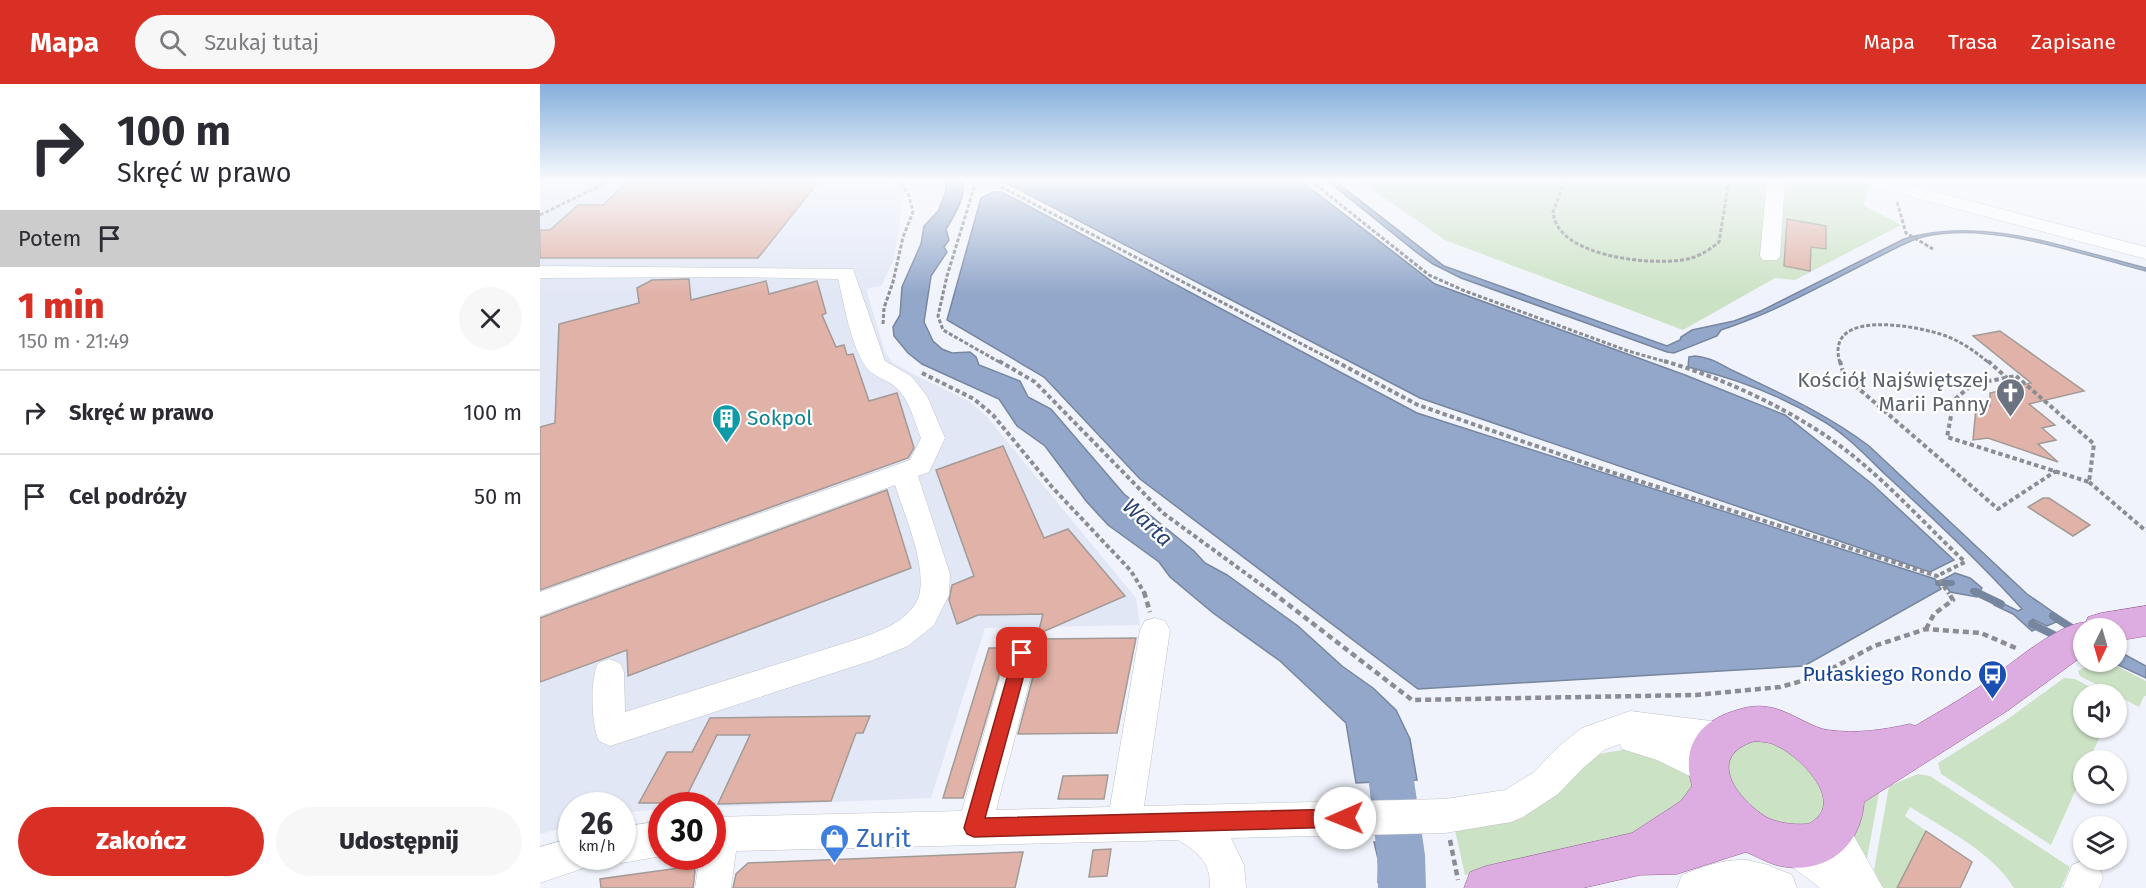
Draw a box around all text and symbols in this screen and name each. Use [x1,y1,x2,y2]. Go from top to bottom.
search box [135,15,555,69]
text: Mapa [30,26,99,59]
icon: search [156,26,189,59]
text: Szukaj tutaj [204,29,319,56]
text: Mapa [1863,29,1915,55]
text: Trasa [1948,29,1998,55]
text: Zapisane [2031,29,2116,55]
text: 100 m [117,106,231,156]
icon: right [18,108,96,186]
text: Skręć w prawo [117,157,292,189]
icon: arrive [93,222,126,255]
text: Potem [18,225,81,252]
text: 1 min [18,284,104,328]
button: close [459,287,522,350]
text: 150 m · 21:49 [18,329,129,353]
place label: Kościół Najświętszej Marii Panny [1797,367,1990,417]
church icon: Kościół Najświętszej Marii Panny [1994,376,2026,418]
icon: right [18,396,51,429]
text: Skręć w prawo [69,399,214,426]
text: 100 m [463,399,522,426]
building icon: Sokpol [710,402,742,444]
place label: Sokpol [747,405,812,431]
icon: arrive [18,480,51,513]
text: Cel podróży [69,483,187,510]
text: 50 m [474,483,522,510]
water label: Warta [1117,493,1178,552]
north arrow [2073,618,2127,672]
map controls [2073,618,2127,870]
pin [996,627,1047,678]
icon: arrive [1005,636,1038,669]
bus stop icon: Pułaskiego Rondo [1977,658,2009,700]
place label: Pułaskiego Rondo [1802,661,1972,687]
button: sound [2073,684,2127,738]
button: search [2073,750,2127,804]
position arrow [1313,786,1377,850]
speed limit sign: 30 [648,792,726,870]
text: 26 [581,806,613,842]
button: Zakończ [18,807,264,876]
button: Udostępnij [276,807,522,876]
button: layers [2073,816,2127,870]
shop icon: Zurit [819,822,851,864]
place label: Zurit [856,823,912,854]
text: km/h [578,837,616,855]

